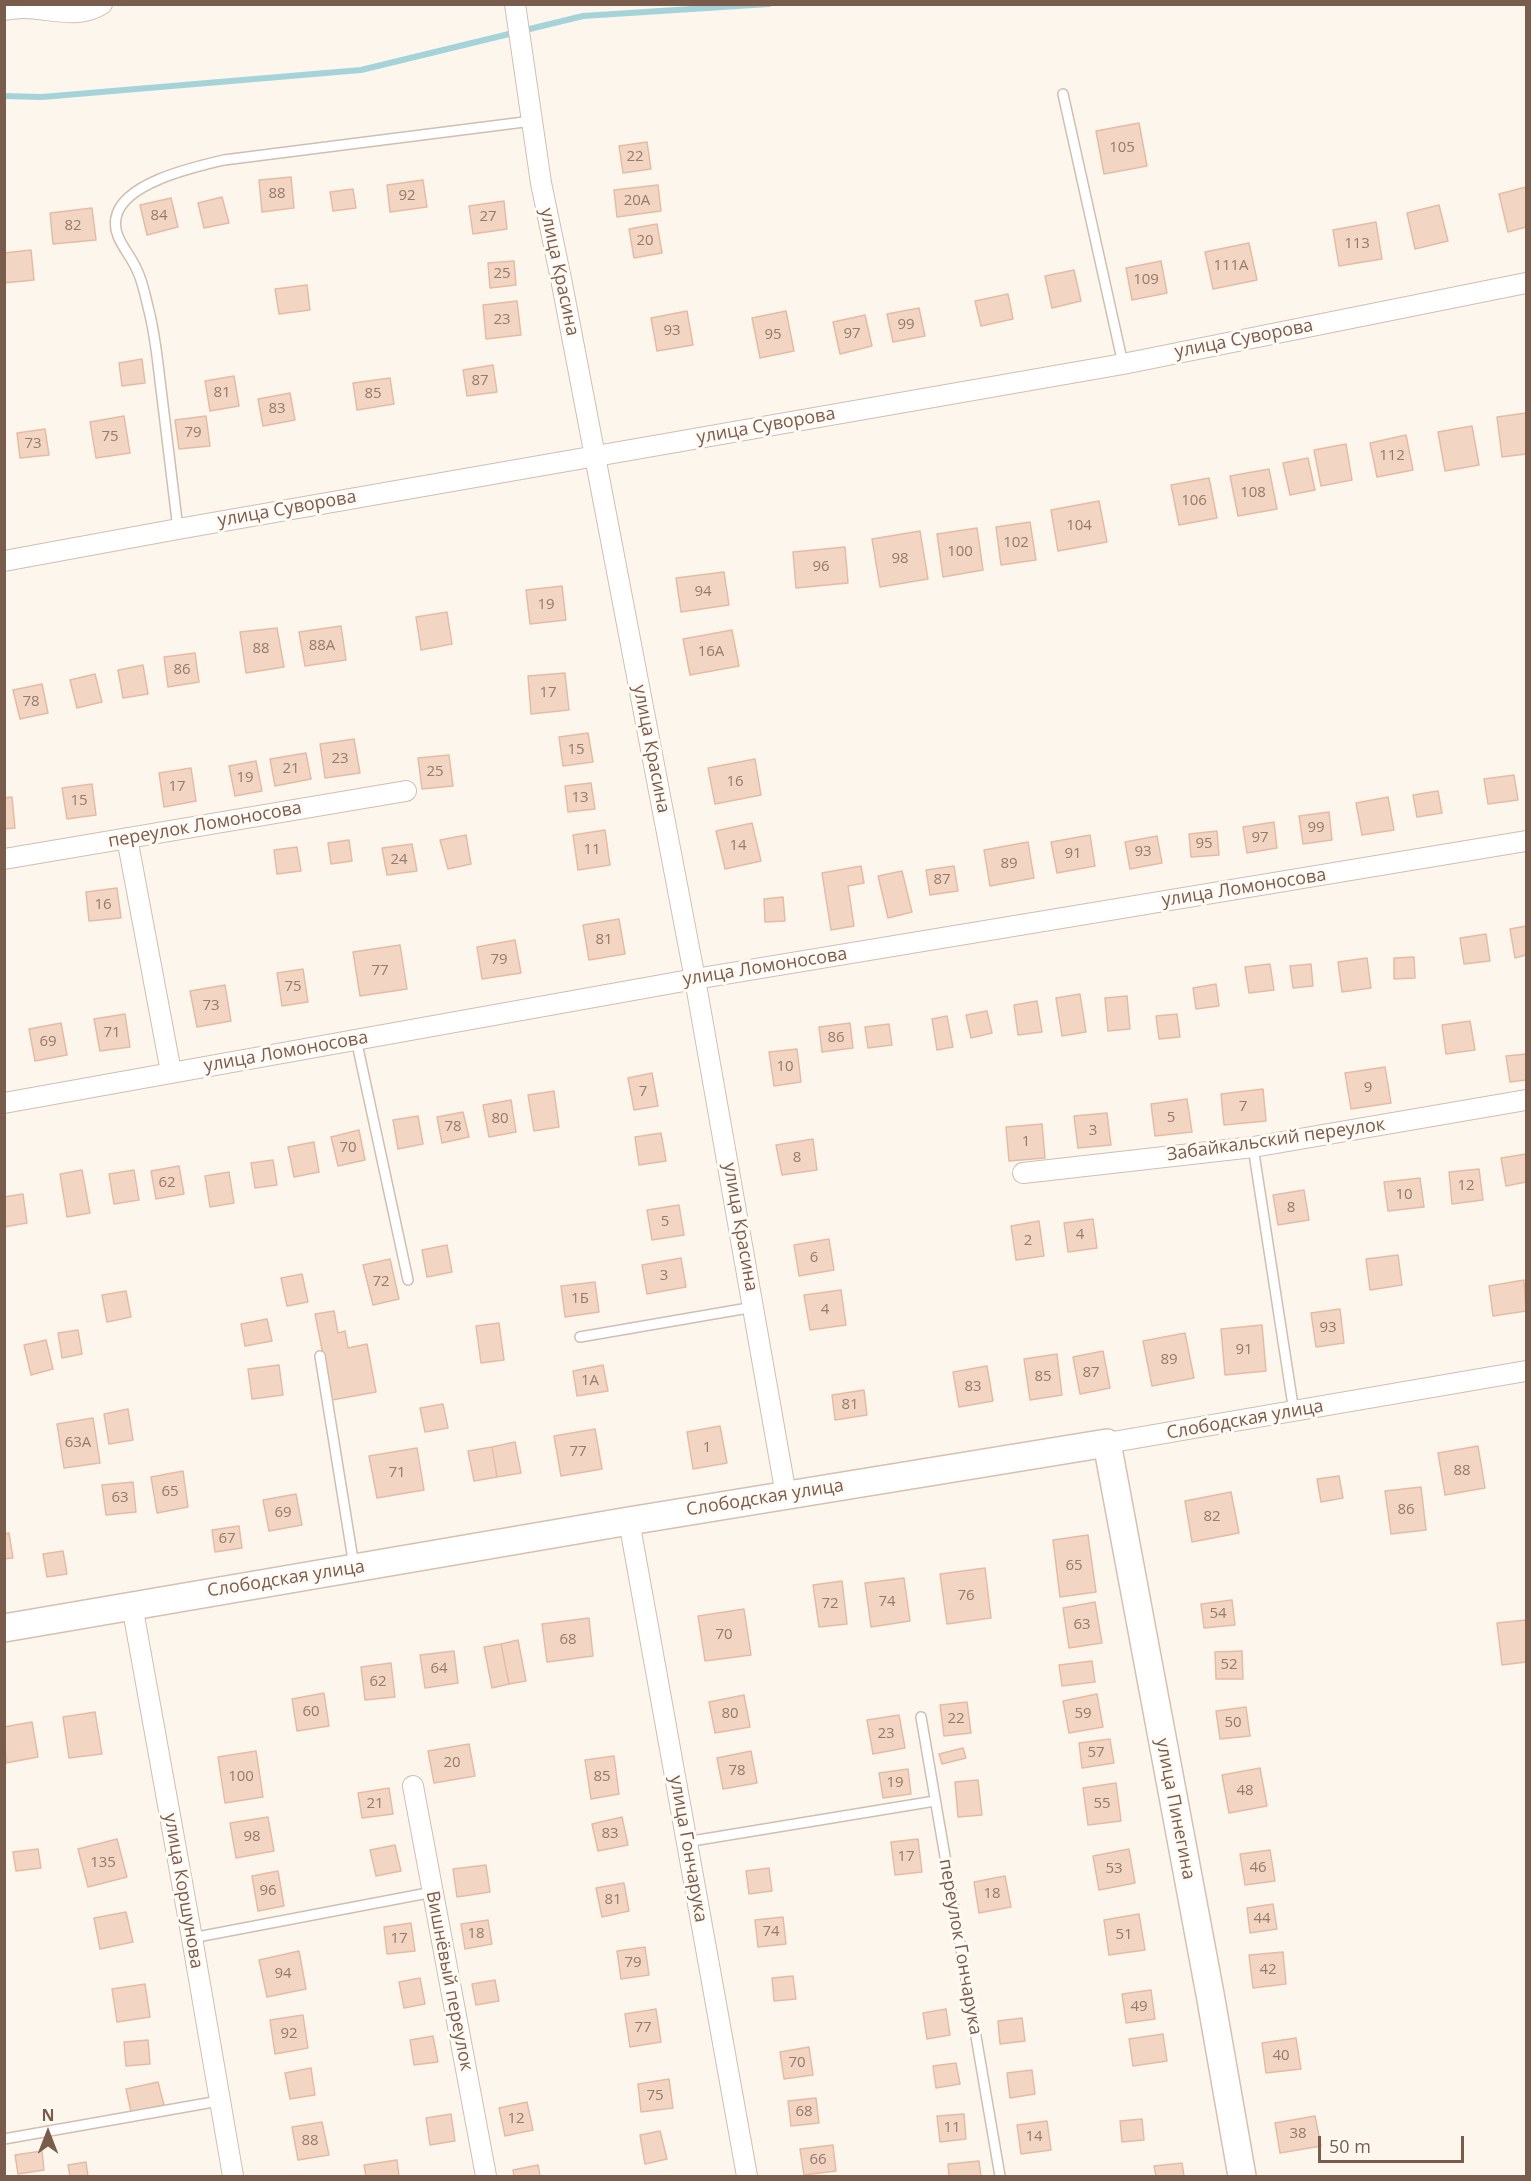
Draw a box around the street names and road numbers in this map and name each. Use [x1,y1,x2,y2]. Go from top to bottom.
street label: улица Красина [535,206,583,338]
street label: улица Суворова [1173,315,1315,363]
street label: улица Суворова [695,403,837,449]
street label: улица Суворова [216,486,358,532]
street label: улица Красина [628,683,674,815]
street label: переулок Ломоносова [107,797,303,853]
street label: улица Ломоносова [1160,864,1328,912]
street label: улица Ломоносова [681,943,849,991]
street label: улица Ломоносова [202,1027,370,1077]
street label: Забайкальский переулок [1165,1114,1387,1166]
street label: улица Красина [718,1161,762,1293]
street label: Слободская улица [1165,1396,1325,1444]
street label: Слободская улица [685,1475,845,1521]
street label: Слободская улица [206,1556,366,1602]
street label: улица Пинегина [1151,1737,1199,1881]
street label: улица Гончарука [664,1774,712,1924]
street label: улица Коршунова [159,1812,207,1970]
street label: переулок Гончарука [934,1857,986,2037]
street label: Вишнёвый переулок [421,1889,477,2073]

